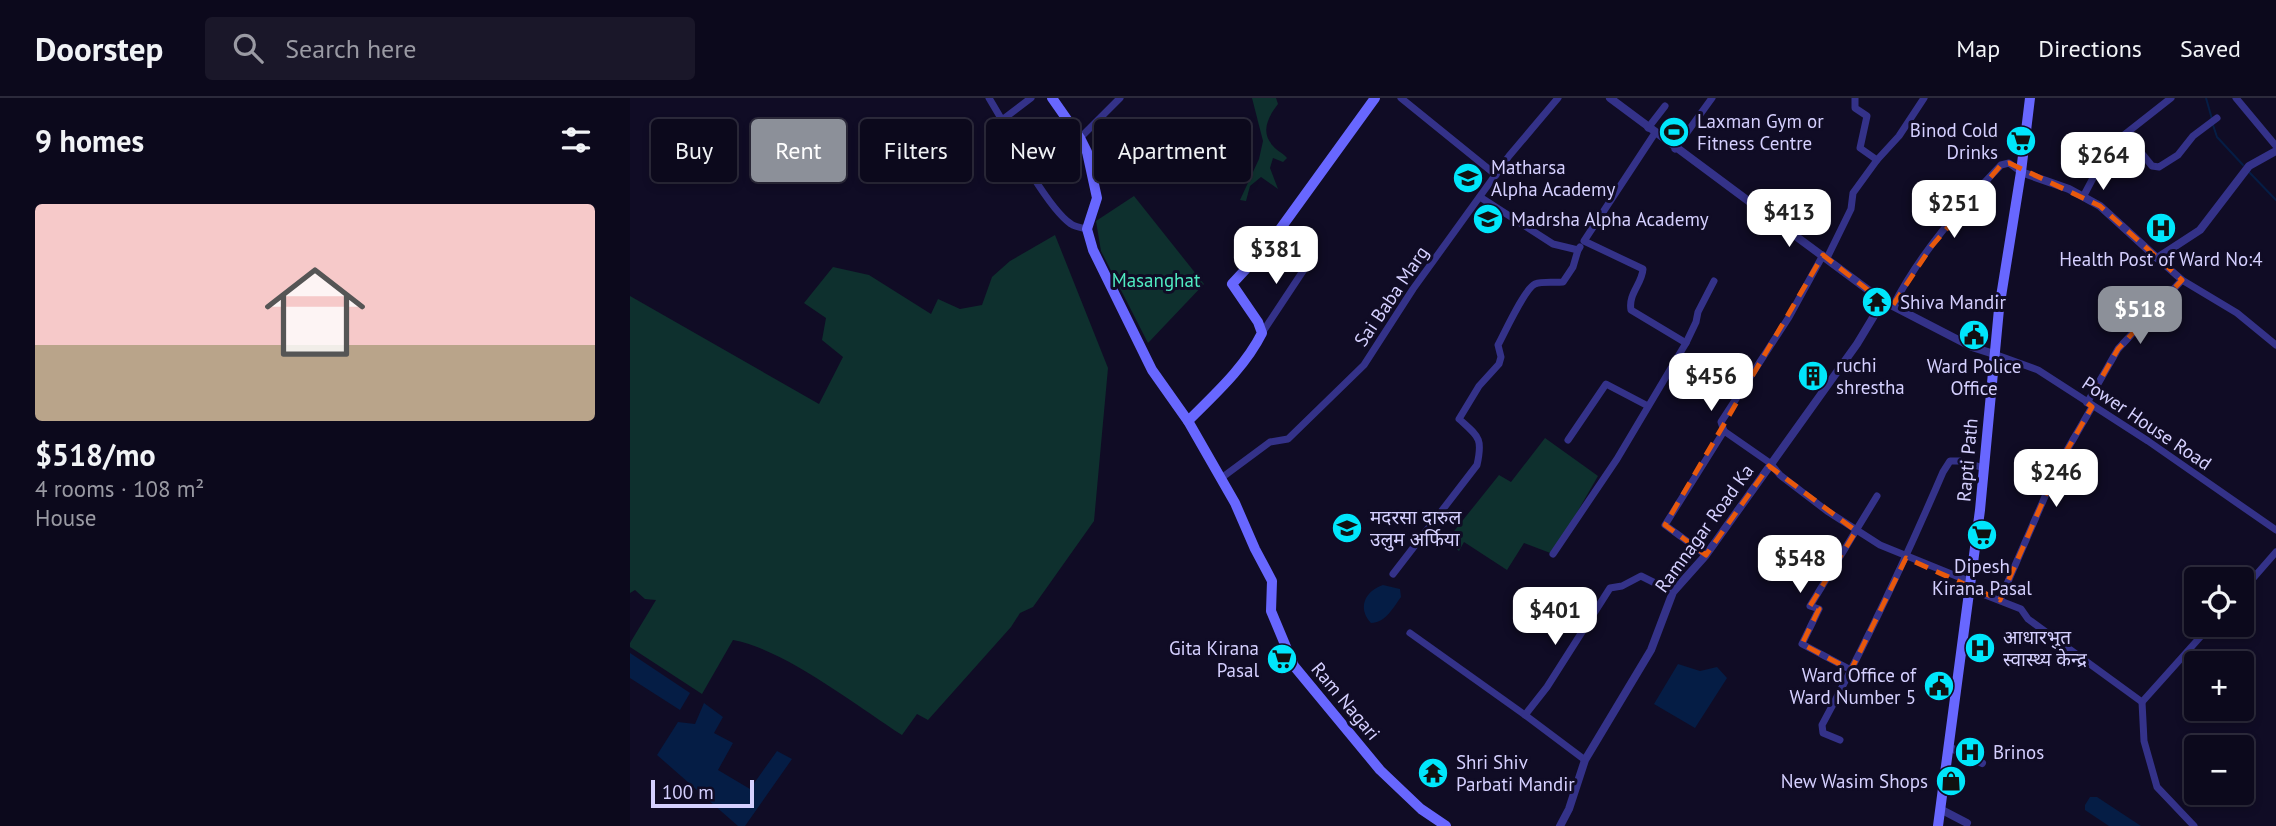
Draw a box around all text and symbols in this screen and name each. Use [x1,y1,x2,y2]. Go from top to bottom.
search box [205,17,695,80]
text: Doorstep [35,27,163,70]
icon: search [229,29,267,67]
text: Search here [285,32,416,65]
text: Map [1956,33,2000,64]
text: Directions [2038,33,2142,64]
text: Saved [2180,33,2241,64]
place label: Laxman Gym or Fitness Centre [1697,109,1824,155]
sports icon: Laxman Gym or Fitness Centre [1657,115,1691,149]
place label: Binod Cold Drinks [1910,118,1998,164]
chip: Buy [651,119,737,182]
chip: Rent [751,119,846,182]
chip: Filters [860,119,972,182]
chip: New [986,119,1080,182]
chip: Apartment [1094,119,1251,182]
text: 9 homes [35,121,144,160]
icon: filters [557,121,595,159]
supermarket icon: Binod Cold Drinks [2004,124,2038,158]
pin: $264 [2062,132,2144,192]
text: $264 [2077,140,2129,169]
place label: Matharsa Alpha Academy [1491,155,1615,201]
school or university icon: Matharsa Alpha Academy [1451,161,1485,195]
pin: $251 [1913,180,1995,240]
text: $251 [1928,188,1980,217]
pin: $413 [1748,190,1830,249]
text: $413 [1763,197,1815,226]
school or university icon: Madrsha Alpha Academy [1471,202,1505,236]
place label: Madrsha Alpha Academy [1511,207,1709,231]
hospital icon: Health Post of Ward No:4 [2144,211,2178,245]
pin: $381 [1235,226,1317,286]
text: $381 [1250,234,1302,263]
street label: Sai Baba Marg [1349,241,1433,351]
place label: Health Post of Ward No:4 [2059,247,2263,271]
icon: home [252,249,378,375]
park label: Masanghat [1112,268,1201,292]
temple icon: Shiva Mandir [1860,285,1894,319]
pin: $518 [2099,286,2181,346]
place label: Shiva Mandir [1900,290,2006,314]
text: $518 [2114,294,2166,323]
public building icon: Ward Police Office [1957,318,1991,352]
place label: ruchi shrestha [1836,353,1905,399]
pin: $456 [1670,354,1752,413]
place label: Ward Police Office [1927,354,2021,400]
building icon: ruchi shrestha [1796,359,1830,393]
text: $456 [1685,361,1737,390]
street label: Power House Road [2078,371,2216,475]
street label: Rapti Path [1951,417,1983,503]
text: $518/mo [35,435,156,474]
pin: $246 [2015,450,2097,509]
text: $246 [2030,457,2082,486]
street label: Ramnagar Road Ka [1649,459,1759,597]
text: 4 rooms · 108 m² [35,474,204,503]
text: House [35,503,97,532]
place label: मदरसा दारुल उलुम अर्फिया [1370,505,1462,552]
school or university icon: मदरसा दारुल उलुम अर्फिया [1330,511,1364,545]
supermarket icon: Dipesh Kirana Pasal [1965,518,1999,552]
pin: $548 [1759,536,1841,595]
text: $548 [1774,543,1826,572]
place label: Dipesh Kirana Pasal [1932,554,2032,600]
map controls [2184,567,2254,805]
button: locate [2184,567,2254,637]
pin: $401 [1514,588,1596,647]
text: $401 [1529,595,1581,624]
place label: आधारभुत स्वास्थ्य केन्द्र [2003,625,2088,671]
hospital icon: आधारभुत स्वास्थ्य केन्द्र [1963,631,1997,665]
place label: Gita Kirana Pasal [1169,636,1259,682]
supermarket icon: Gita Kirana Pasal [1265,642,1299,676]
button: + [2184,651,2254,721]
street label: Ram Nagari [1306,657,1386,745]
place label: Ward Office of Ward Number 5 [1790,663,1917,709]
public building icon: Ward Office of Ward Number 5 [1922,669,1956,703]
hospital icon: Brinos [1953,735,1987,769]
button: − [2184,735,2254,805]
place label: Brinos [1993,740,2044,764]
place label: Shri Shiv Parbati Mandir [1456,750,1575,796]
temple icon: Shri Shiv Parbati Mandir [1416,756,1450,790]
shop icon: New Wasim Shops [1934,764,1968,798]
place label: New Wasim Shops [1781,769,1928,793]
scale bar [651,777,754,809]
text: 100 m [662,780,714,804]

